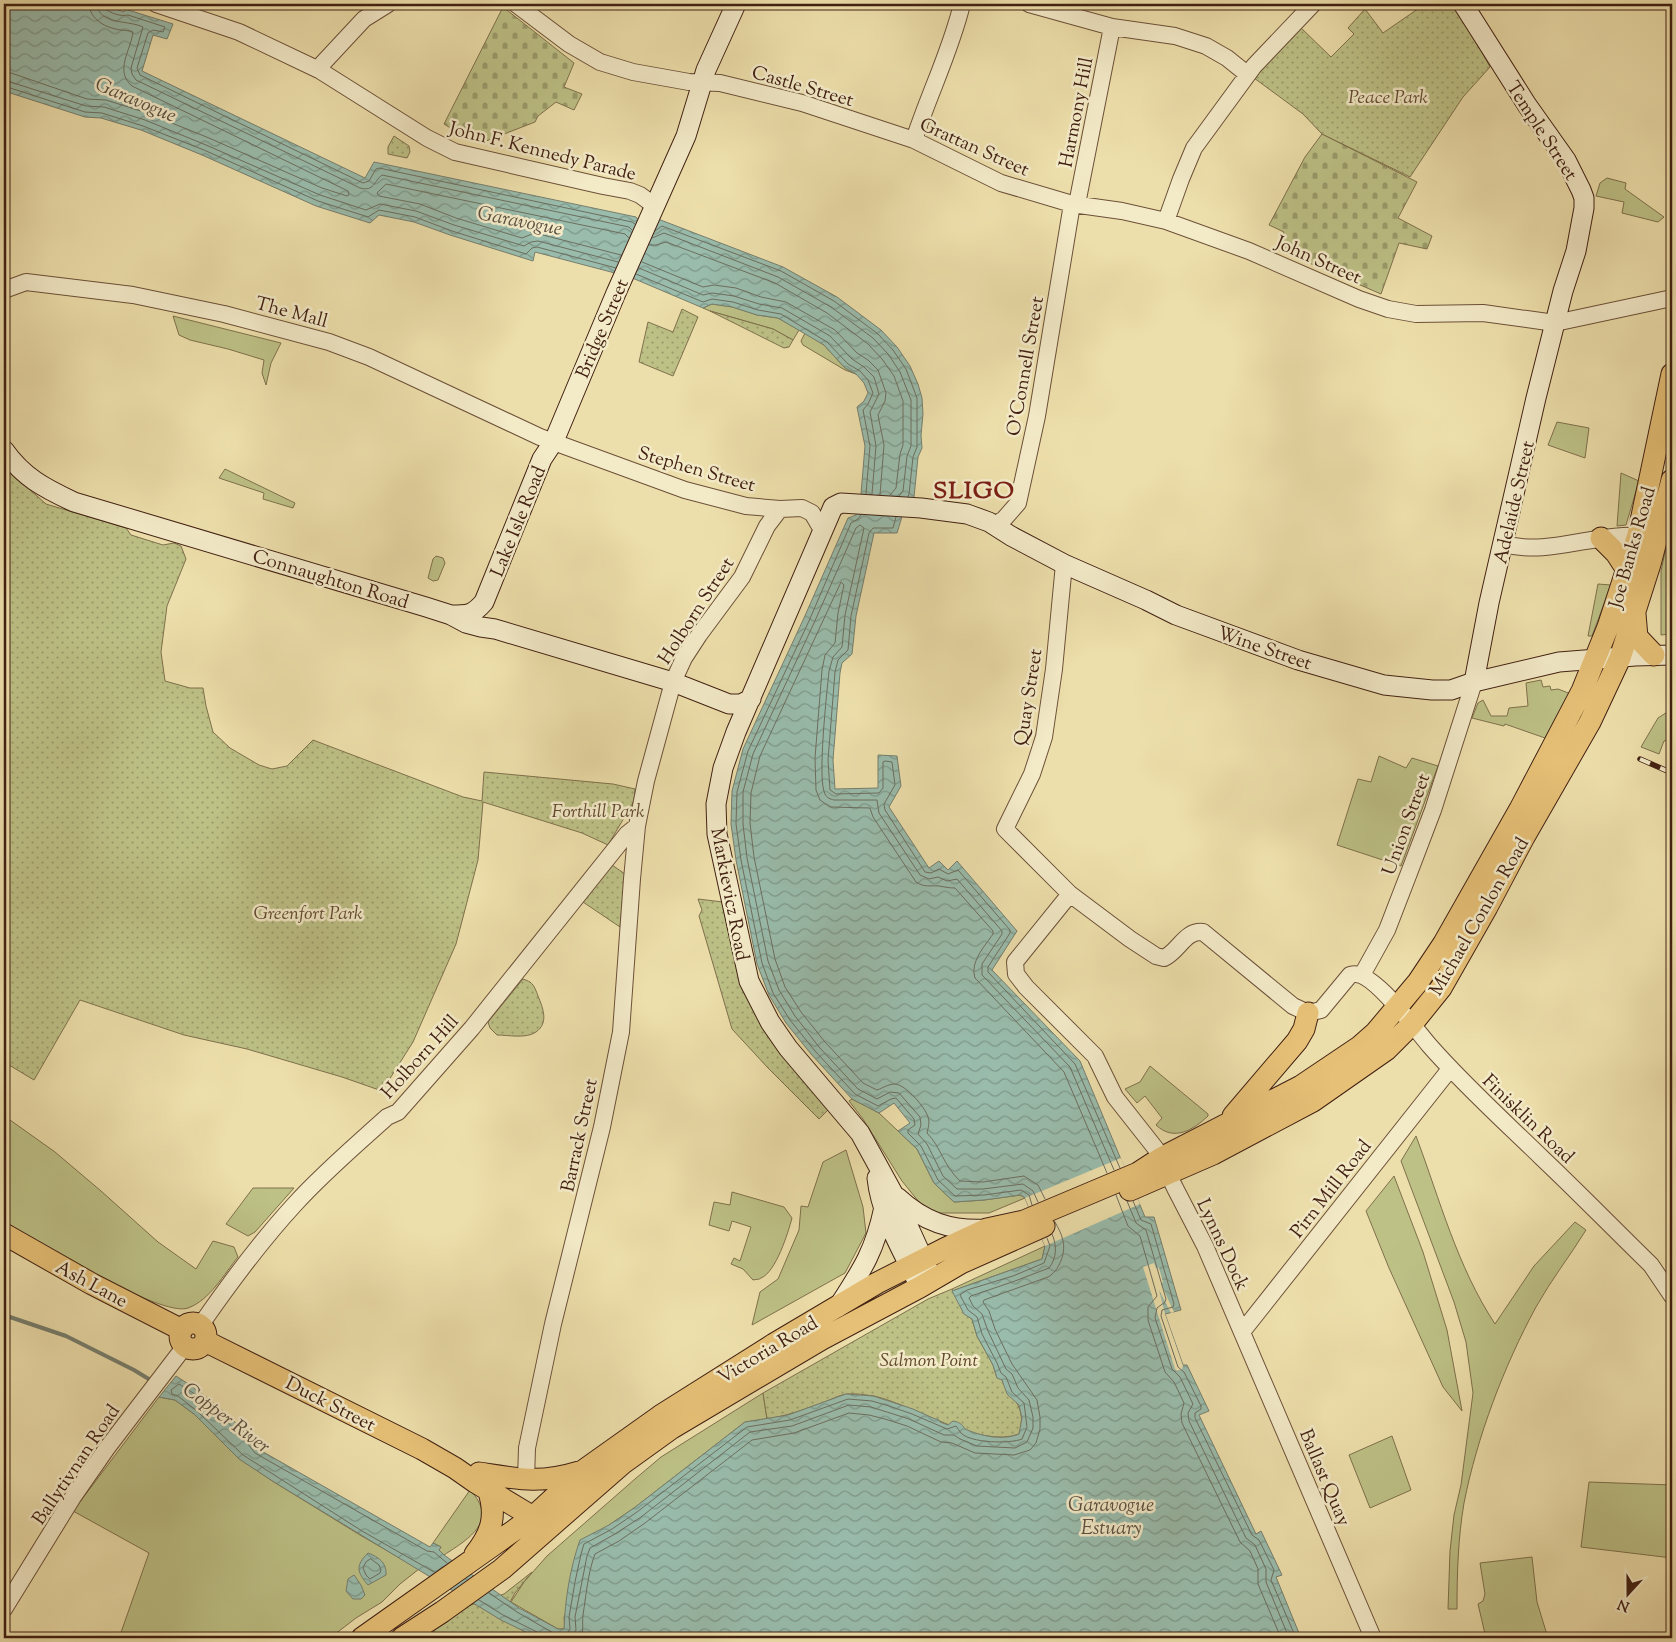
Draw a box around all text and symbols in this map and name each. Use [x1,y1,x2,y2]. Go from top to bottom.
street label: Harmony Hill [1054,55,1101,170]
street label: Castle Street [748,60,857,115]
water label: Garavogue [90,71,180,131]
street label: Temple Street [1499,76,1583,187]
park label: Peace Park [1348,85,1428,112]
street label: Grattan Street [915,112,1034,185]
street label: John F. Kennedy Parade [445,116,639,189]
water label: Garavogue [475,200,564,245]
street label: John Street [1270,230,1366,292]
street label: Bridge Street [570,274,637,383]
street label: The Mall [252,291,331,336]
street label: O'Connell Street [1001,294,1052,438]
street label: Adelaide Street [1488,438,1543,567]
street label: Stephen Street [634,441,759,500]
street label: Lake Isle Road [485,462,554,581]
district label: SLIGO [933,475,1015,509]
street label: Joe Banks Road [1603,483,1664,613]
street label: Connaughton Road [249,544,412,617]
street label: Holborn Street [652,552,742,670]
street label: Wine Street [1213,621,1316,678]
street label: Quay Street [1008,646,1051,748]
street label: Union Street [1376,770,1438,880]
park label: Forthill Park [552,799,645,826]
street label: Markievicz Road [702,826,755,964]
street label: Michael Conlon Road [1424,833,1537,1001]
park label: Greenfort Park [253,901,363,928]
street label: Holborn Hill [376,1010,466,1106]
street label: Finisklin Road [1475,1069,1580,1171]
street label: Barrack Street [555,1076,606,1195]
street label: Pirn Mill Road [1285,1134,1379,1244]
street label: Lynns Dock [1189,1195,1255,1296]
street label: Ash Lane [50,1255,132,1316]
street label: Victoria Road [713,1310,824,1392]
park label: Salmon Point [880,1348,979,1375]
street label: Duck Street [280,1371,380,1440]
water label: Copper River [175,1376,276,1462]
street label: Ballytivnan Road [27,1399,128,1531]
street label: Ballast Quay [1291,1425,1356,1531]
water label: Garavogue Estuary [1068,1492,1154,1544]
north arrow [1604,1570,1654,1620]
text: N [1615,1593,1633,1616]

